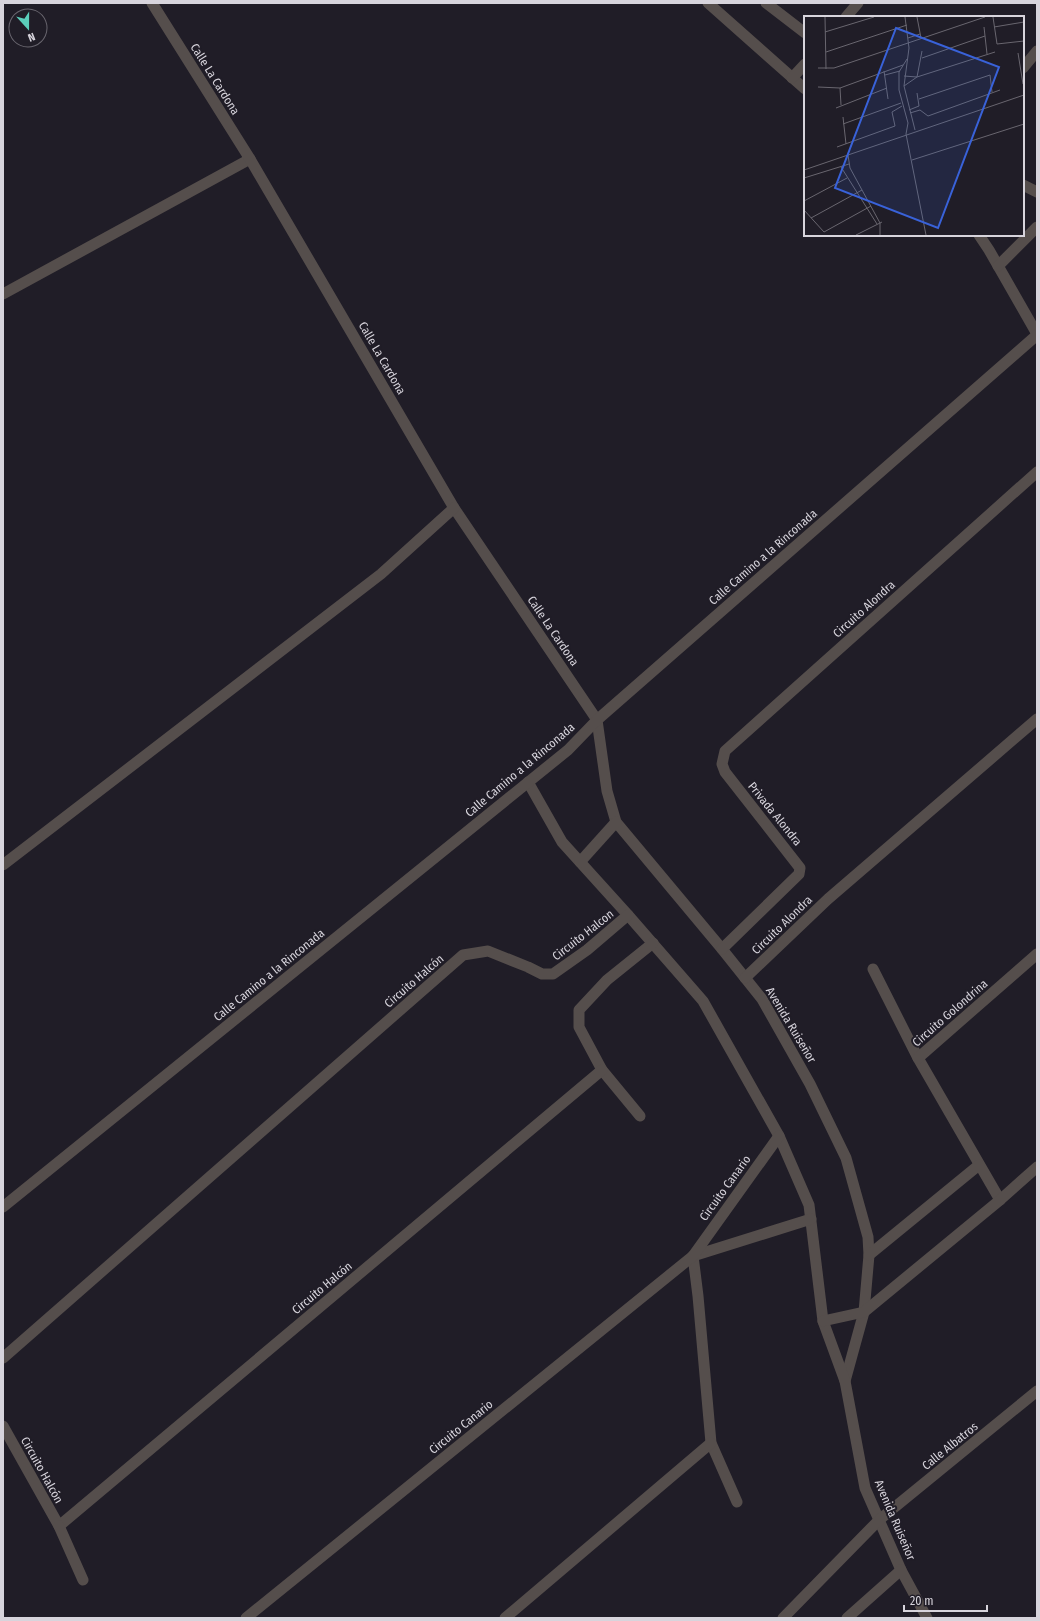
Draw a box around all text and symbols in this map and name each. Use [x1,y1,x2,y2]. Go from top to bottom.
north arrow [8,8,48,48]
inset map [804,16,1024,236]
text: N [26,30,37,44]
street label: Calle La Cardona [188,41,243,117]
street label: Calle La Cardona [356,319,408,397]
street label: Calle Camino a la Rinconada [706,506,820,608]
street label: Circuito Alondra [830,577,898,640]
street label: Calle La Cardona [524,593,582,669]
street label: Calle Camino a la Rinconada [462,720,578,820]
street label: Privada Alondra [745,779,805,849]
street label: Circuito Alondra [749,893,815,957]
street label: Circuito Halcon [550,907,616,963]
street label: Calle Camino a la Rinconada [211,926,327,1024]
street label: Circuito Halcón [382,951,446,1011]
street label: Circuito Golondrina [910,976,991,1049]
street label: Avenida Ruiseñor [763,985,819,1066]
street label: Circuito Canario [696,1152,754,1224]
street label: Circuito Halcón [289,1259,355,1317]
street label: Circuito Canario [426,1397,496,1457]
street label: Calle Albatros [919,1419,981,1473]
street label: Circuito Halcón [18,1434,66,1506]
street label: Avenida Ruiseñor [872,1478,919,1563]
scale bar [904,1587,987,1613]
text: 20 m [910,1594,934,1608]

